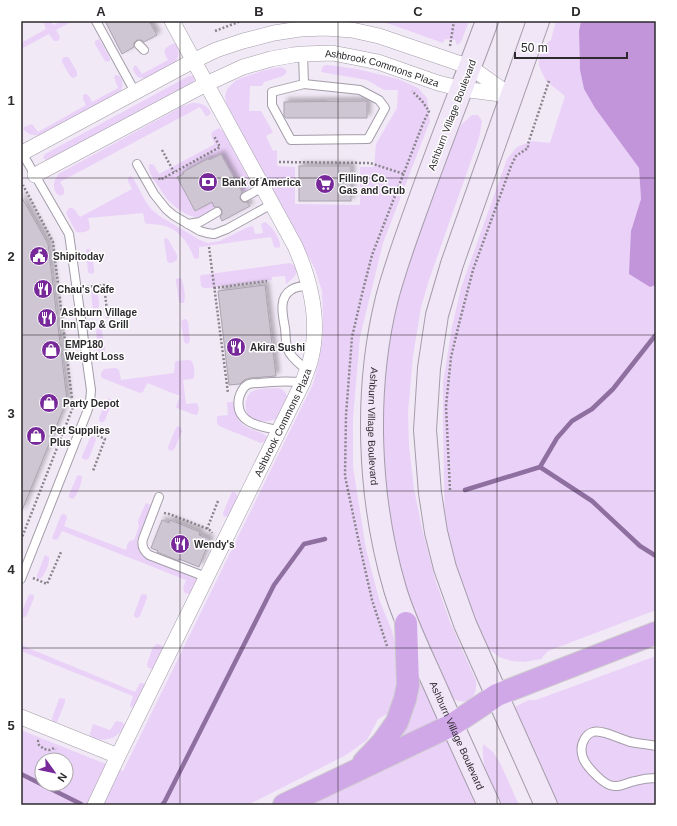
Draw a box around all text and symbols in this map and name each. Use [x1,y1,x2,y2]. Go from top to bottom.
text: A [96,4,106,19]
text: B [254,4,264,19]
text: C [413,4,423,19]
text: D [571,4,581,19]
scale bar [515,34,627,60]
text: 50 m [521,41,548,55]
street label: Ashbrook Commons Plaza [325,47,441,89]
street label: Ashburn Village Boulevard [426,58,478,172]
text: 1 [7,93,15,108]
bank icon: Bank of America [197,171,219,193]
supermarket icon: Filling Co. Gas and Grub [314,173,336,195]
place label: Filling Co. Gas and Grub [339,173,405,196]
place label: Bank of America [222,177,301,188]
public building icon: Shipitoday [28,245,50,267]
text: 2 [7,249,15,264]
place label: Shipitoday [53,251,105,262]
restaurant icon: Chau's Cafe [32,278,54,300]
place label: Chau's Cafe [57,284,115,295]
restaurant icon: Ashburn Village Inn Tap & Grill [36,307,58,329]
place label: Ashburn Village Inn Tap & Grill [61,307,137,330]
restaurant icon: Akira Sushi [225,336,247,358]
shop icon: EMP180 Weight Loss [40,339,62,361]
place label: EMP180 Weight Loss [65,339,125,362]
place label: Akira Sushi [250,342,305,353]
street label: Ashbrook Commons Plaza [252,367,313,478]
street label: Ashburn Village Boulevard [366,367,380,486]
shop icon: Party Depot [38,392,60,414]
place label: Party Depot [63,398,120,409]
text: 3 [7,406,15,421]
shop icon: Pet Supplies Plus [25,425,47,447]
place label: Pet Supplies Plus [50,425,110,448]
restaurant icon: Wendy's [169,533,191,555]
place label: Wendy's [194,539,235,550]
text: 4 [7,562,15,577]
street label: Ashburn Village Boulevard [428,679,487,791]
text: 5 [7,718,15,733]
north arrow [34,752,74,792]
text: N [55,771,70,784]

